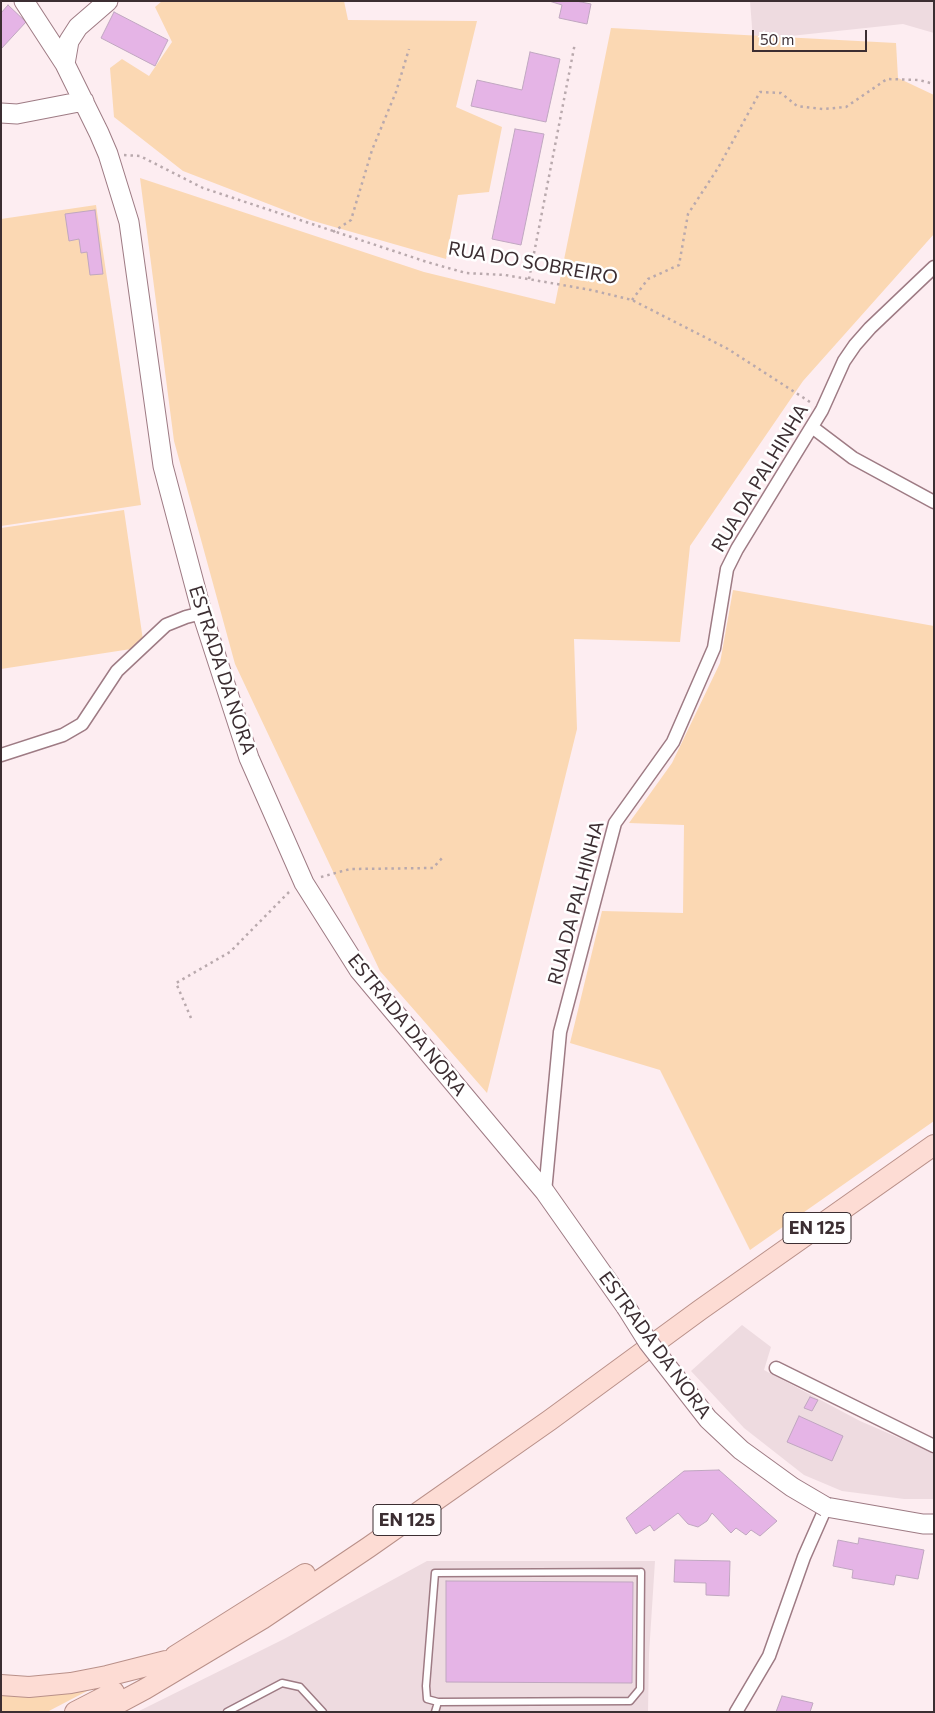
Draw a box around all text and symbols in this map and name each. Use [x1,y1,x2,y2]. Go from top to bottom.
scale bar [755,20,870,52]
text: 50 m [760,30,794,48]
street label: RUA DO SOBREIRO [446,237,620,289]
street label: RUA DA PALHINHA [707,400,813,556]
street label: ESTRADA DA NORA [184,583,260,757]
street label: RUA DA PALHINHA [543,819,609,987]
street label: ESTRADA DA NORA [343,949,471,1101]
road number: EN 125 [783,1212,851,1244]
street label: ESTRADA DA NORA [594,1267,716,1423]
road number: EN 125 [373,1504,441,1536]

